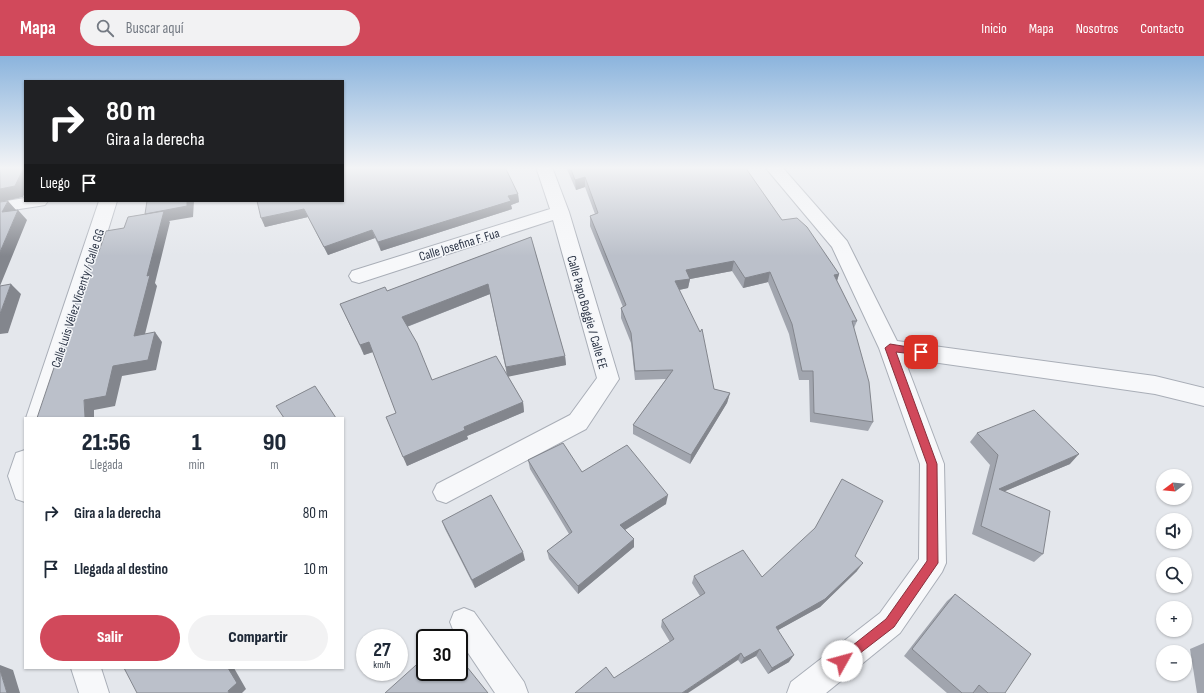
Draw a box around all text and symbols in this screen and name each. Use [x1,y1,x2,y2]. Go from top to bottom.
search box [80,10,360,46]
text: Mapa [20,17,56,40]
icon: search [94,17,116,39]
text: Buscar aquí [126,19,183,38]
text: Inicio [981,20,1007,37]
text: Mapa [1029,20,1054,37]
text: Nosotros [1076,20,1118,37]
text: Contacto [1140,20,1184,37]
text: 80 m [106,95,155,128]
icon: right [40,96,92,148]
text: Gira a la derecha [106,129,205,150]
icon: arrive [78,172,100,194]
text: Luego [40,174,70,193]
street label: Calle Josefina F. Fua [417,225,502,265]
street label: Calle Luis Vélez Vicenty / Calle GG [48,227,108,370]
street label: Calle Papo Boggie / Calle EE [563,254,611,371]
pin [904,335,938,369]
icon: arrive [910,341,932,363]
text: 21:56 [82,428,131,457]
text: 1 [192,428,202,457]
text: 90 [263,428,286,457]
text: Llegada [90,457,123,473]
text: min [189,457,205,473]
text: m [270,457,279,473]
north arrow [1156,469,1192,505]
map controls [1156,469,1192,681]
icon: right [40,502,62,524]
text: Gira a la derecha [74,504,161,523]
text: 80 m [303,504,328,523]
button: sound [1156,513,1192,549]
button: search [1156,557,1192,593]
icon: arrive [40,558,62,580]
text: Llegada al destino [74,560,168,579]
text: 10 m [304,560,328,579]
button: + [1156,601,1192,637]
button: Salir [40,615,180,661]
button: Compartir [188,615,328,661]
speed limit sign: 30 [416,629,468,681]
text: 27 [373,638,391,662]
position arrow [821,640,863,682]
button: − [1156,645,1192,681]
text: km/h [373,659,391,671]

